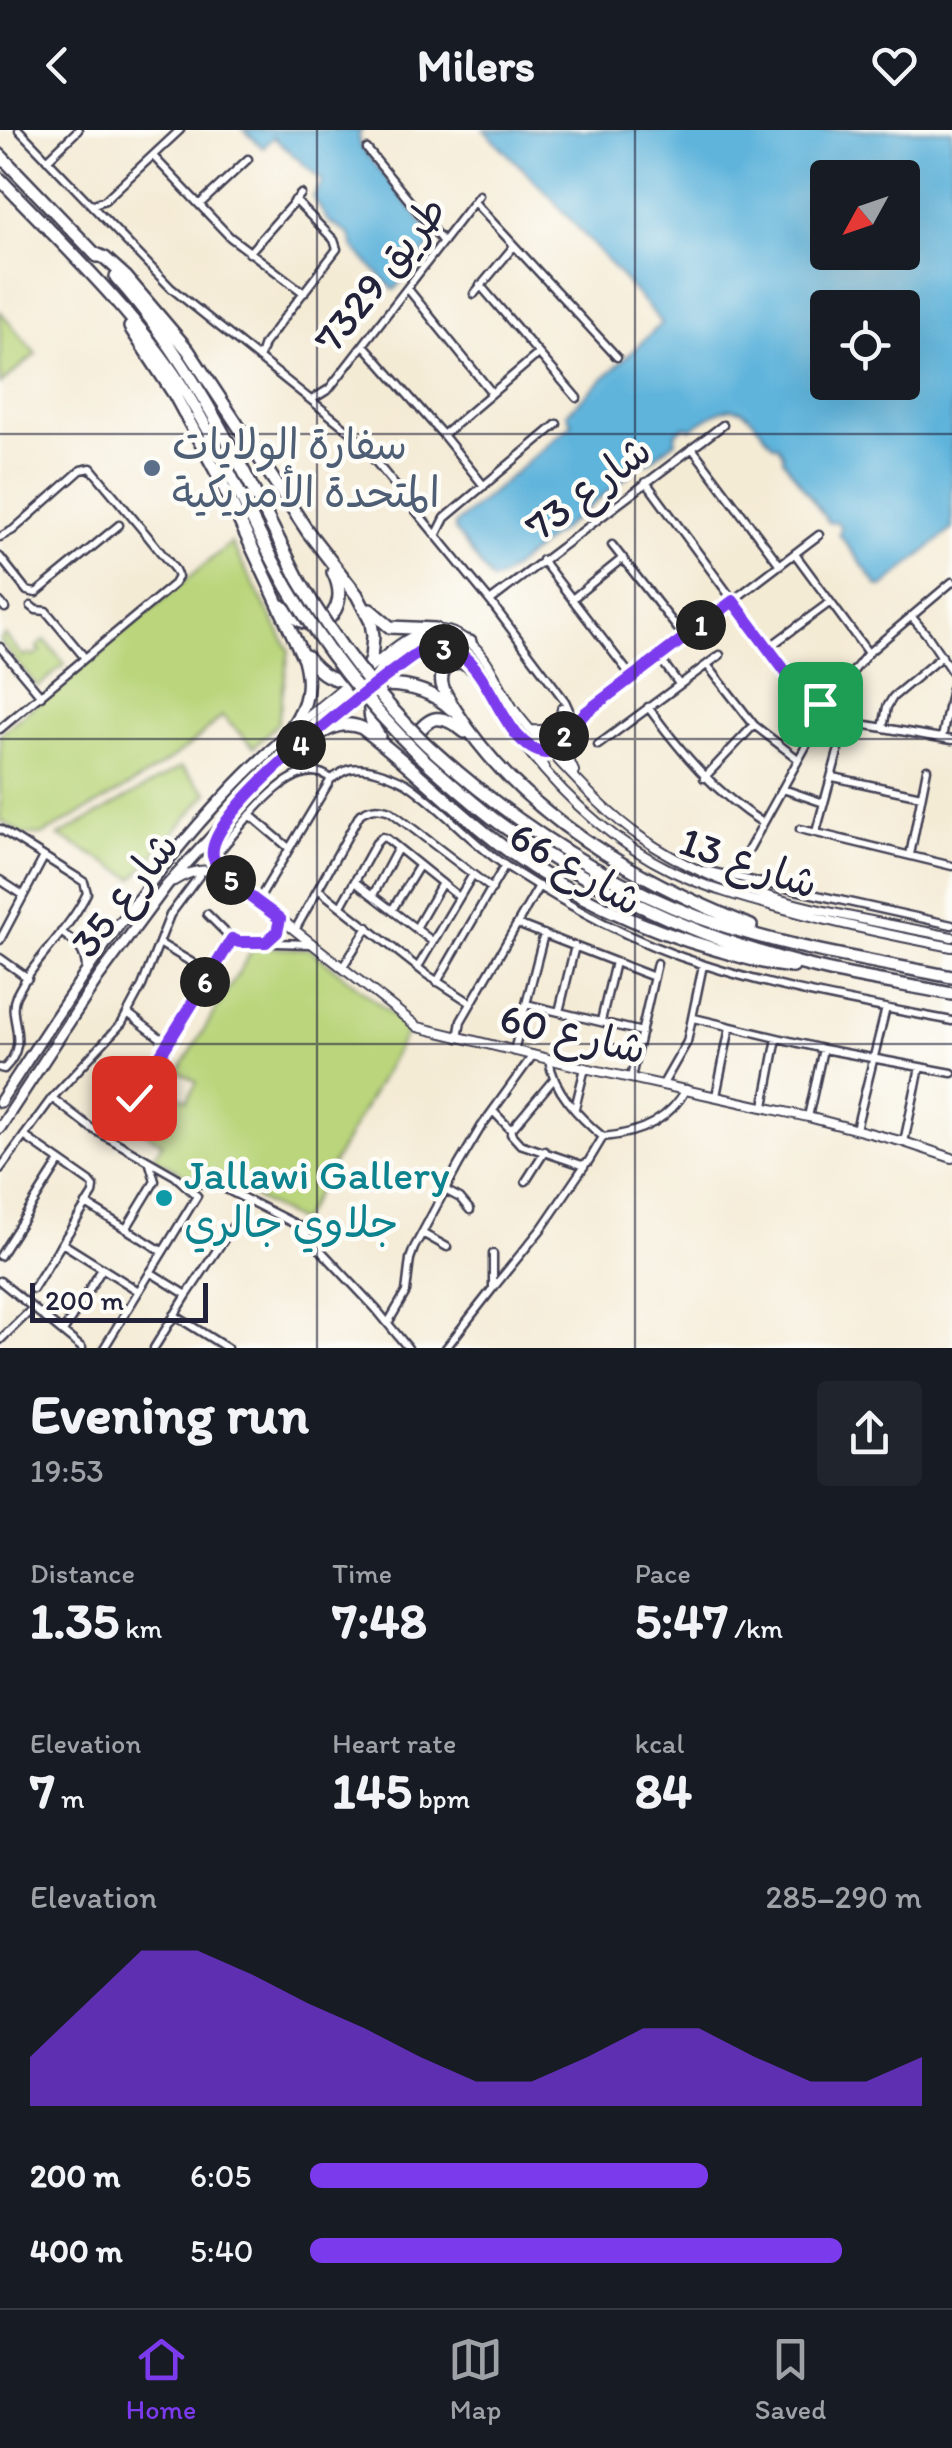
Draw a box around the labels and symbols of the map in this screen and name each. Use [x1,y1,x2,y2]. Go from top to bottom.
north arrow [810,160,920,270]
street label: طريق 7329 [303,185,457,363]
place label: سفارة الولايات المتحدة الأمريكية [172,419,440,518]
street label: شارع 73 [515,424,663,555]
marker: سفارة الولايات المتحدة الأمريكية [141,457,163,479]
pin: 1 [676,600,726,650]
pin: 3 [419,624,469,674]
pin [778,662,863,747]
pin: 2 [539,711,589,761]
pin: 4 [276,720,326,770]
street label: شارع 66 [499,810,651,930]
street label: شارع 13 [672,815,825,913]
street label: شارع 35 [59,821,192,969]
pin: 5 [206,855,256,905]
pin: 6 [180,957,230,1007]
street label: شارع 60 [494,991,651,1078]
pin [92,1056,177,1141]
place label: Jallawi Gallery جلاوي جالري [184,1149,450,1253]
marker: Jallawi Gallery جلاوي جالري [153,1187,175,1209]
scale bar [30,1278,208,1322]

